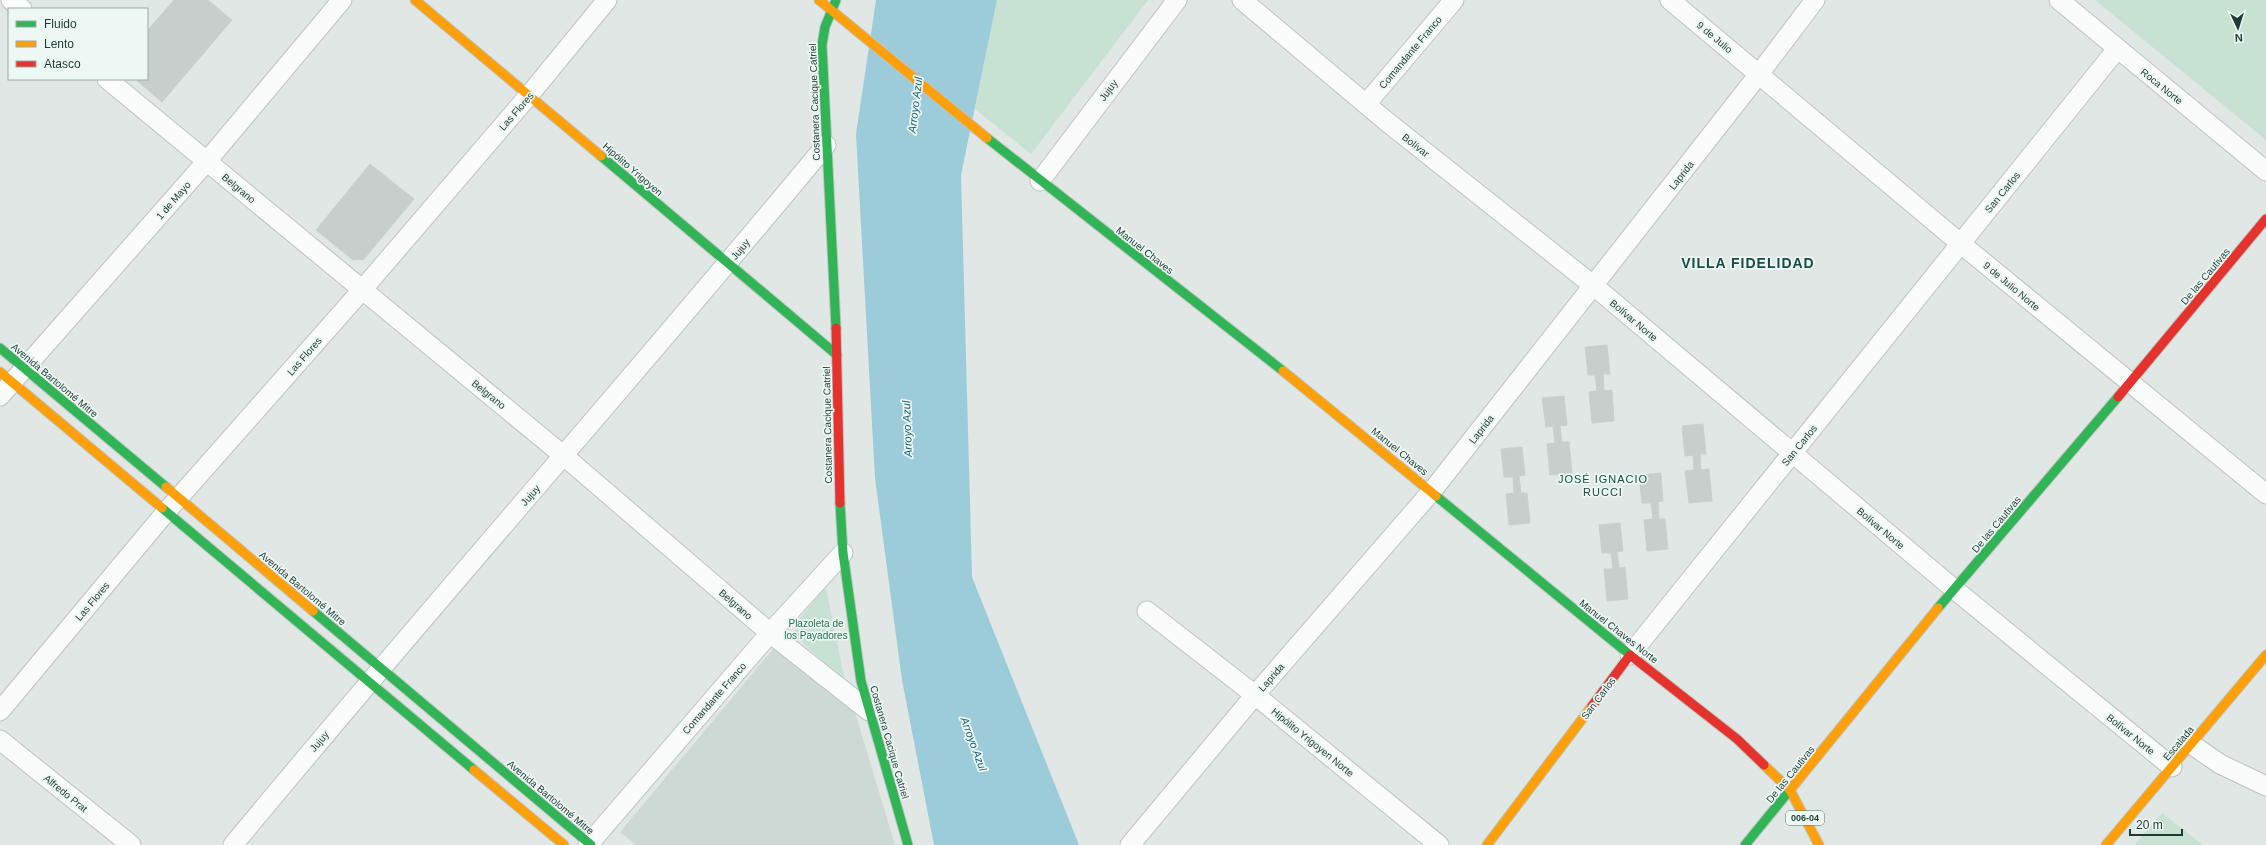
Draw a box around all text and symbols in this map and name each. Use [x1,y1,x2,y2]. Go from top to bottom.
legend [8,8,148,80]
north arrow [2218,8,2258,48]
street label: Comandante Franco [1377,14,1444,91]
text: Fluido [44,17,77,31]
street label: 9 de Julio [1695,19,1735,56]
text: N [2234,32,2243,44]
text: Lento [44,37,74,51]
street label: Costanera Cacique Catriel [807,43,822,161]
text: Atasco [44,57,81,71]
street label: Roca Norte [2139,66,2185,107]
water label: Arroyo Azul [905,76,924,135]
street label: Jujuy [1097,78,1120,103]
street label: Las Flores [497,90,536,133]
street label: Bolívar [1400,131,1432,160]
street label: Hipólito Yrigoyen [601,140,665,198]
street label: Laprida [1667,158,1696,192]
street label: San Carlos [1983,170,2022,215]
street label: Belgrano [220,171,258,206]
street label: 1 de Mayo [154,179,193,222]
street label: Manuel Chaves [1114,225,1175,276]
street label: Jujuy [729,237,752,262]
street label: De las Cautivas [2179,246,2232,307]
district label: VILLA FIDELIDAD [1681,255,1815,271]
street label: 9 de Julio Norte [1981,260,2042,313]
street label: Bolívar Norte [1608,297,1660,344]
street label: Las Flores [285,335,324,378]
street label: Avenida Bartolomé Mitre [9,341,100,420]
street label: Costanera Cacique Catriel [821,366,834,484]
street label: Belgrano [470,378,508,412]
water label: Arroyo Azul [900,400,914,458]
street label: Laprida [1467,412,1496,446]
street label: San Carlos [1780,423,1819,468]
street label: Manuel Chaves [1369,425,1430,478]
district label: JOSÉ IGNACIO RUCCI [1558,473,1648,498]
street label: Jujuy [519,483,542,508]
street label: De las Cautivas [1970,494,2023,555]
street label: Bolívar Norte [1855,505,1907,552]
street label: Avenida Bartolomé Mitre [257,549,348,628]
street label: Las Flores [73,580,112,623]
street label: Belgrano [717,587,755,622]
street label: Manuel Chaves Norte [1577,597,1661,666]
park label: Plazoleta de los Payadores [784,618,848,641]
street label: Comandante Franco [680,660,749,736]
street label: Laprida [1256,661,1287,694]
street label: San Carlos [1579,675,1618,721]
street label: Costanera Cacique Catriel [868,684,911,800]
street label: Hipólito Yrigoyen Norte [1269,706,1356,779]
street label: Bolívar Norte [2105,712,2157,757]
water label: Arroyo Azul [958,714,989,773]
street label: Escalada [2161,724,2196,763]
street label: Jujuy [308,729,331,754]
street label: De las Cautivas [1764,744,1817,805]
street label: Avenida Bartolomé Mitre [505,758,596,837]
street label: Alfredo Prat [42,772,90,814]
road number: 006-04 [1786,811,1824,825]
scale bar [2130,811,2182,837]
text: 20 m [2136,818,2163,832]

